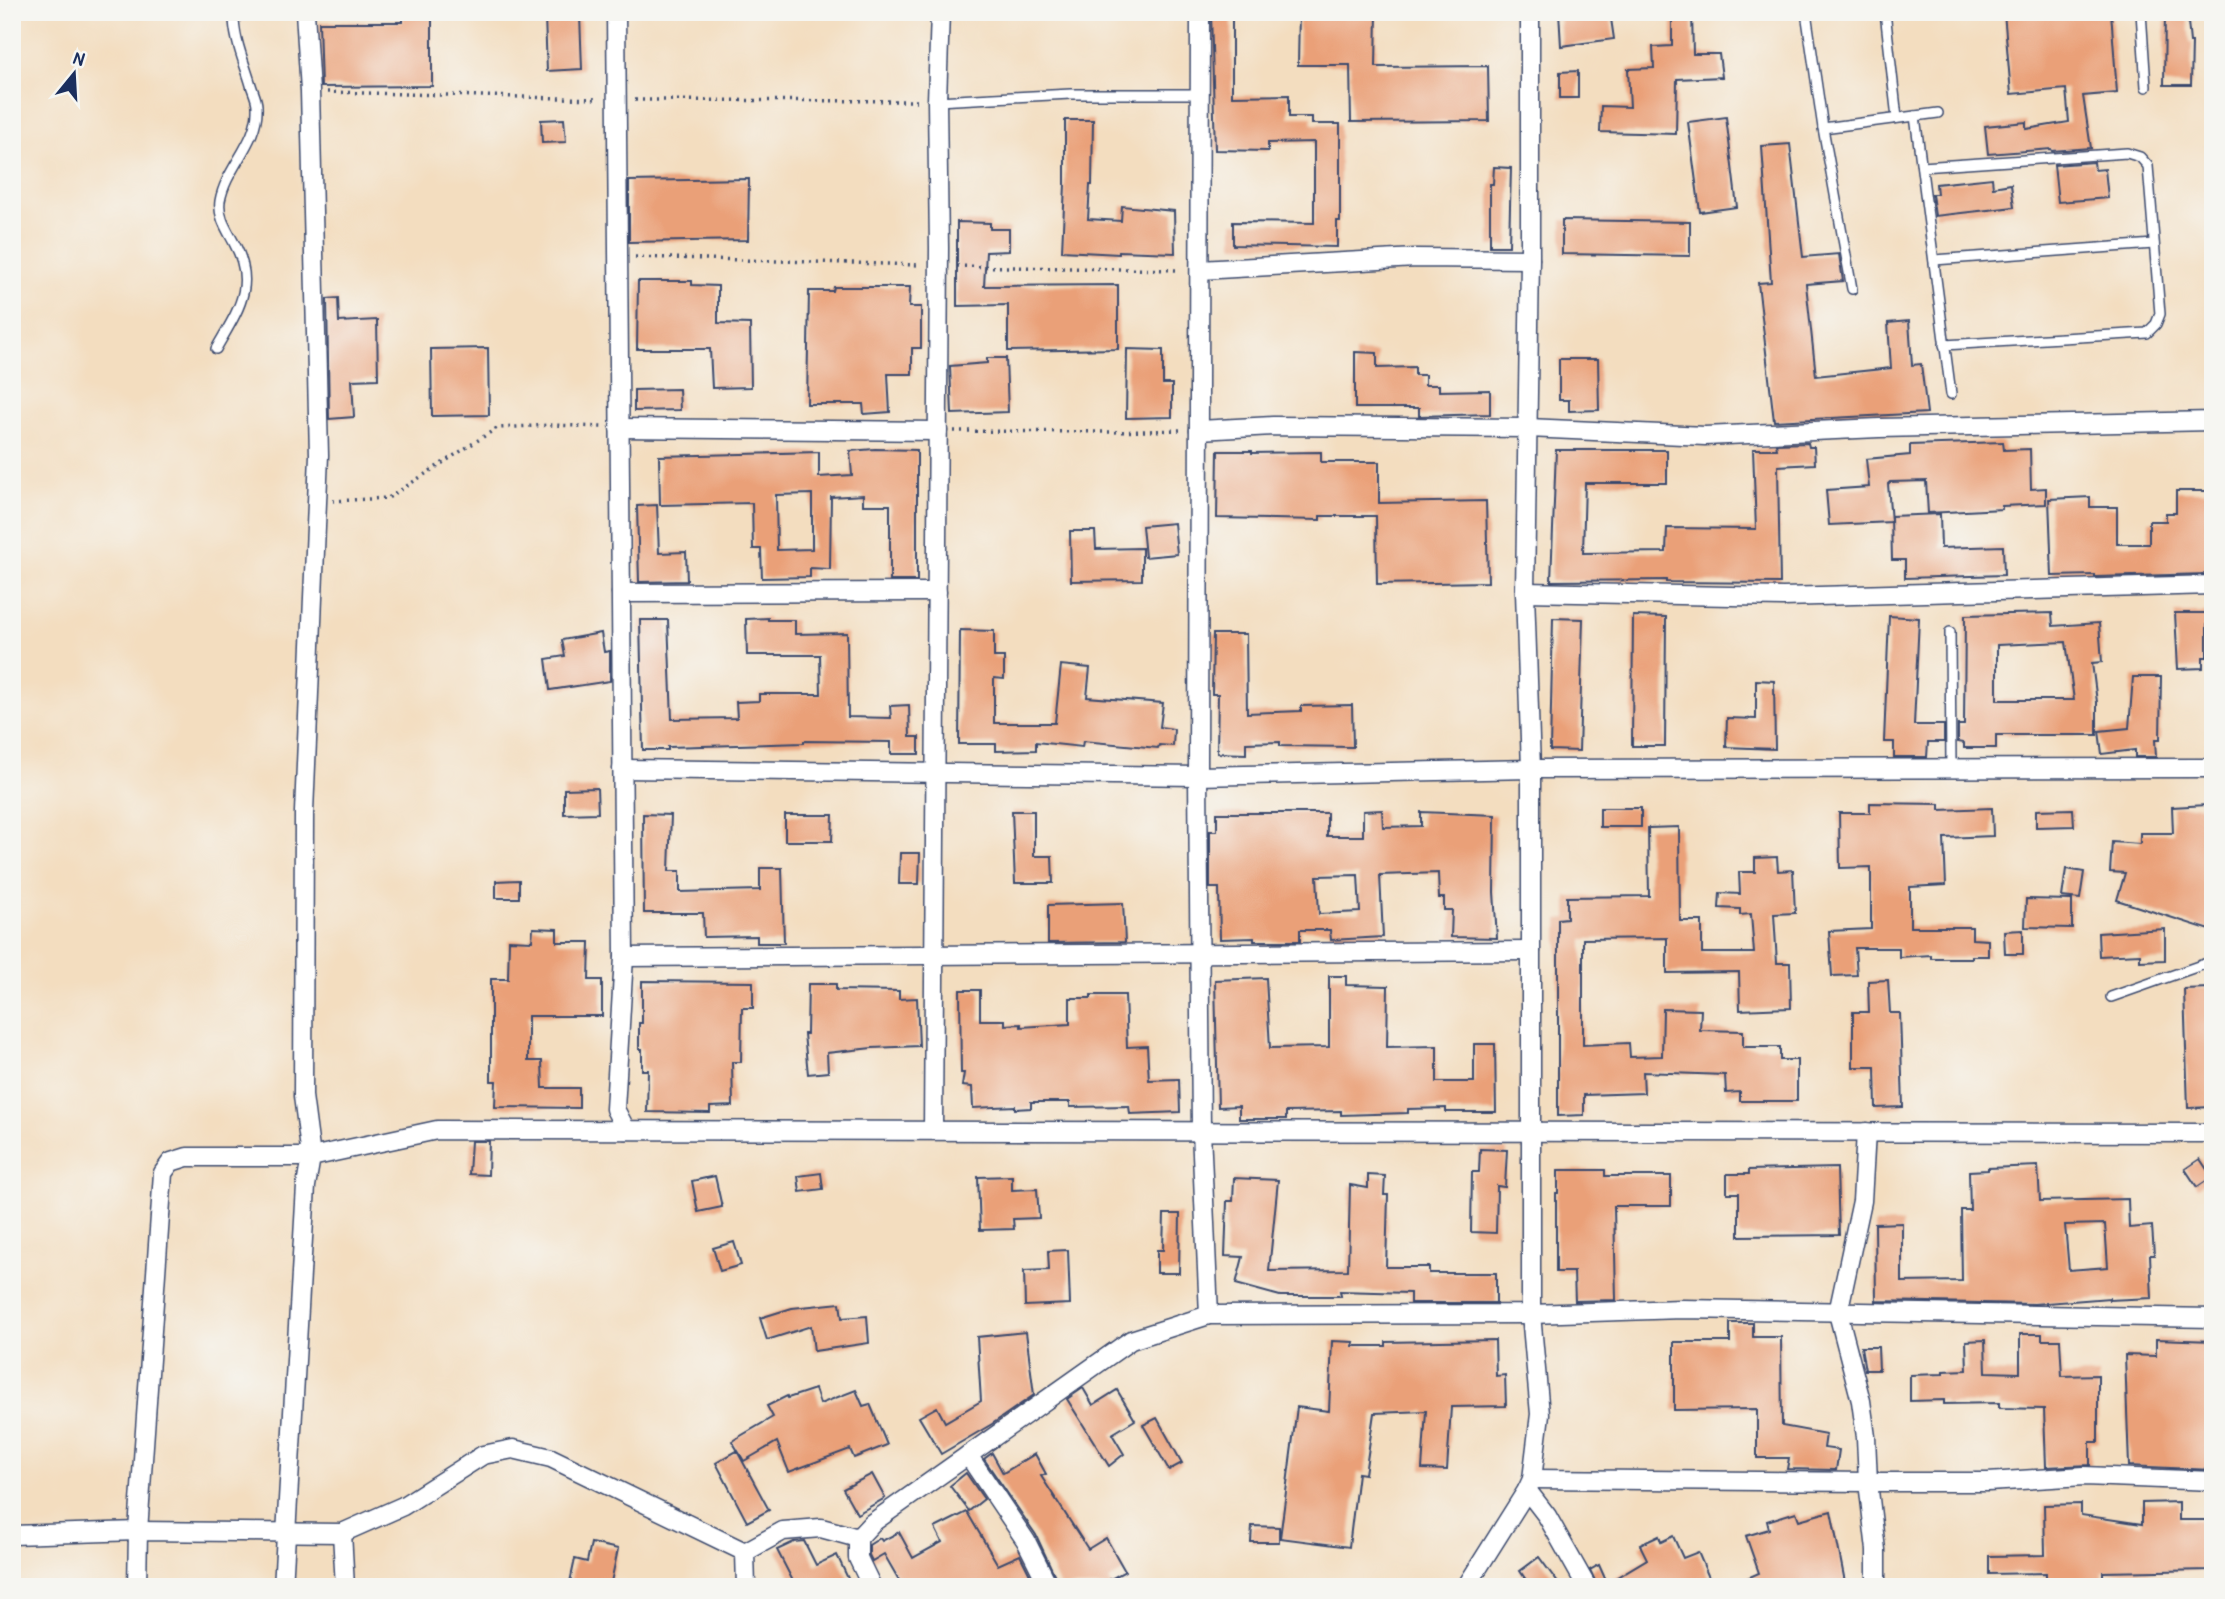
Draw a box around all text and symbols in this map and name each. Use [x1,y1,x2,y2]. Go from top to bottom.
north arrow [38,38,108,108]
text: N [70,44,88,72]

